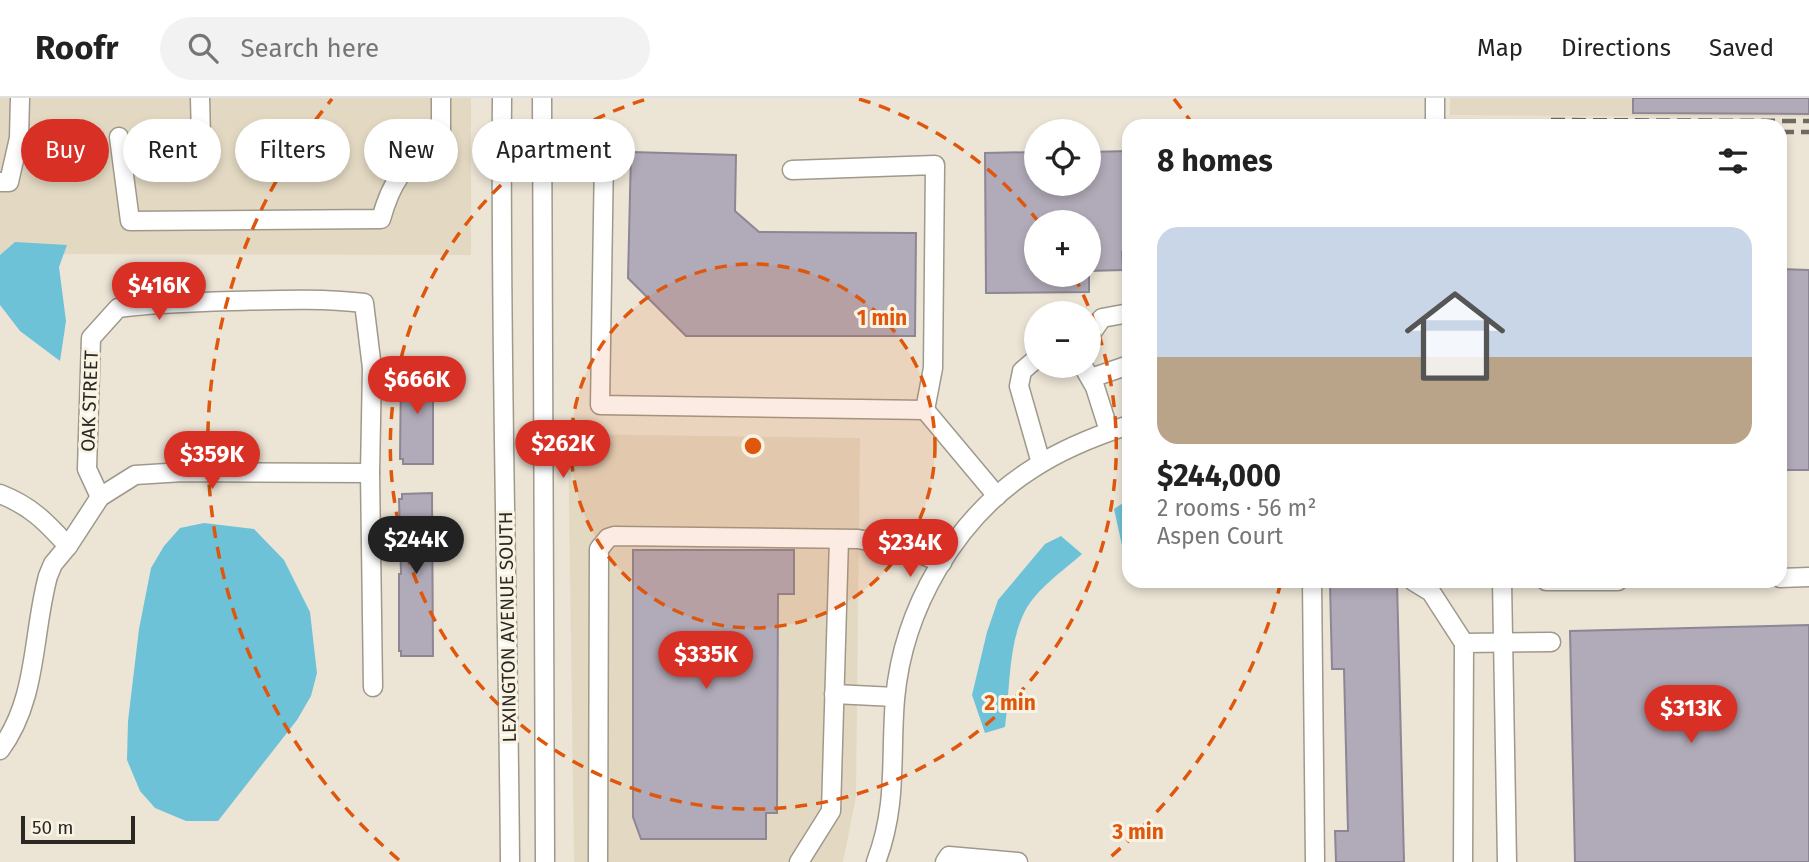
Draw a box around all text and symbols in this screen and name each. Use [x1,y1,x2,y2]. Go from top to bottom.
search box [160,17,650,80]
text: Roofr [35,28,118,68]
icon: search [184,29,222,67]
text: Search here [240,33,379,64]
text: Map [1477,34,1523,62]
text: Directions [1561,34,1671,62]
text: Saved [1709,34,1774,62]
chip: Buy [21,119,109,182]
chip: Rent [123,119,221,182]
chip: Filters [235,119,350,182]
chip: New [364,119,458,182]
chip: Apartment [472,119,635,182]
map controls [1024,119,1101,378]
button: locate [1024,119,1101,196]
icon: filters [1714,142,1752,180]
text: 8 homes [1157,143,1273,179]
button: + [1024,210,1101,287]
pin: $416K [110,262,208,322]
text: $416K [128,271,190,299]
icon: home [1392,273,1518,399]
button: − [1024,301,1101,378]
text: 1 min [857,305,907,331]
street label: OAK STREET [76,350,103,452]
pin: $666K [368,356,466,416]
text: $666K [384,365,450,393]
pin: $262K [514,420,612,480]
text: $262K [531,429,595,457]
pin: $359K [163,432,261,491]
centre of rings [741,434,765,458]
text: $359K [180,440,244,468]
text: $244,000 [1157,458,1281,494]
text: 2 rooms · 56 m² [1157,494,1316,522]
street label: LEXINGTON AVENUE SOUTH [494,511,521,743]
pin: $244K [367,517,465,576]
pin: $234K [861,519,959,579]
text: Aspen Court [1157,522,1283,550]
text: $244K [384,525,448,553]
text: $234K [878,528,942,556]
pin: $335K [657,632,755,691]
text: $335K [674,640,738,668]
pin: $313K [1642,686,1740,745]
text: 2 min [984,690,1036,716]
text: $313K [1660,694,1722,722]
scale bar [21,813,135,845]
text: 50 m [32,816,73,839]
text: 3 min [1111,819,1164,845]

